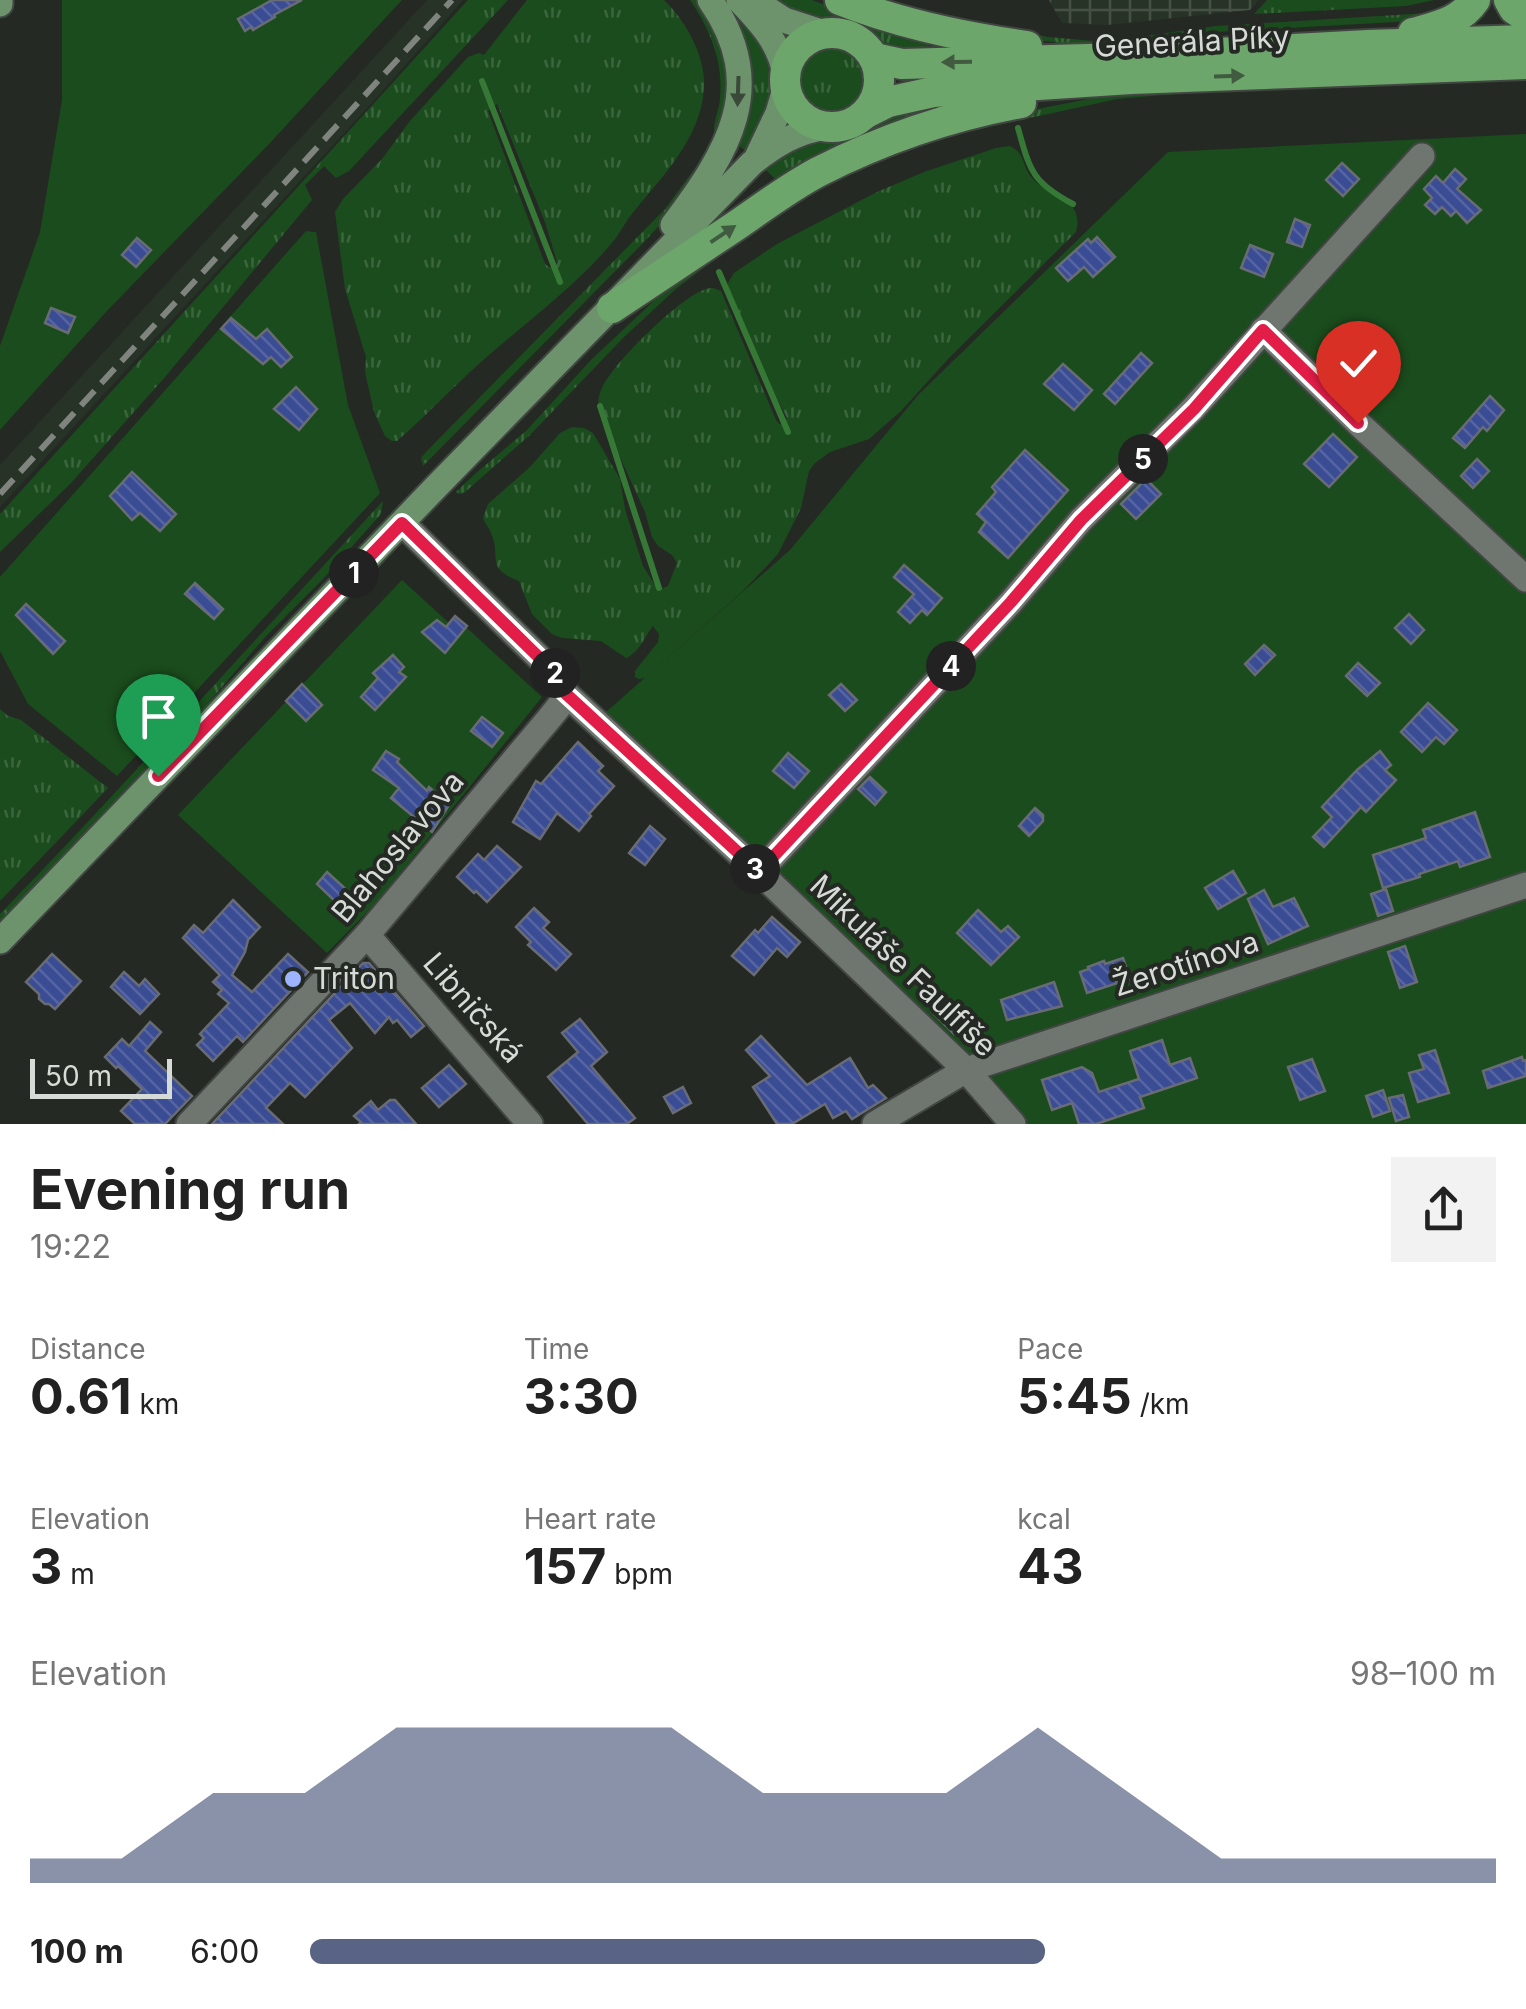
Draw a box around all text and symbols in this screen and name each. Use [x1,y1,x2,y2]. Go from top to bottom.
street label: Generála Píky [1093,18,1291,64]
one-way arrow [940,54,972,70]
one-way arrow [1213,67,1245,83]
one-way arrow [730,75,746,107]
one-way arrow [709,226,736,244]
pin [1316,321,1401,424]
icon: check [1331,336,1386,391]
pin: 5 [1118,434,1168,484]
text: 5 [1134,442,1152,476]
pin: 1 [329,548,379,598]
text: 1 [348,556,360,590]
pin: 4 [926,641,976,691]
pin: 2 [530,648,580,698]
text: 4 [942,649,960,683]
text: 2 [546,656,564,690]
pin [116,674,201,777]
icon: arrive [131,689,186,744]
street label: Blahoslavova [324,763,471,929]
pin: 3 [730,844,780,894]
text: 3 [746,852,764,886]
street label: Mikuláše Faulfiše [803,867,1004,1063]
street label: Žerotínova [1108,923,1263,1003]
street label: Libničská [416,945,531,1070]
place label: Triton [313,960,395,996]
marker: Triton [282,968,304,990]
scale bar [30,1054,172,1098]
text: 50 m [45,1059,112,1093]
text: Evening run [30,1156,350,1222]
button: share [1391,1157,1496,1262]
text: 19:22 [30,1227,111,1266]
text: Distance [30,1332,146,1366]
text: Time [524,1332,589,1366]
text: Pace [1017,1332,1083,1366]
text: 0.61 [30,1366,132,1426]
text: 3:30 [524,1366,639,1426]
text: 5:45 [1017,1366,1132,1426]
text: km [132,1387,179,1421]
text: /km [1132,1387,1190,1421]
text: Elevation [30,1502,150,1536]
text: Heart rate [524,1502,656,1536]
text: kcal [1017,1502,1071,1536]
text: 3 [30,1536,62,1596]
text: 157 [524,1536,606,1596]
text: 43 [1017,1536,1083,1596]
text: m [62,1557,95,1591]
text: bpm [606,1557,673,1591]
text: Elevation [30,1654,167,1693]
text: 98–100 m [1350,1654,1496,1693]
text: 100 m [30,1932,124,1971]
text: 6:00 [190,1932,259,1971]

